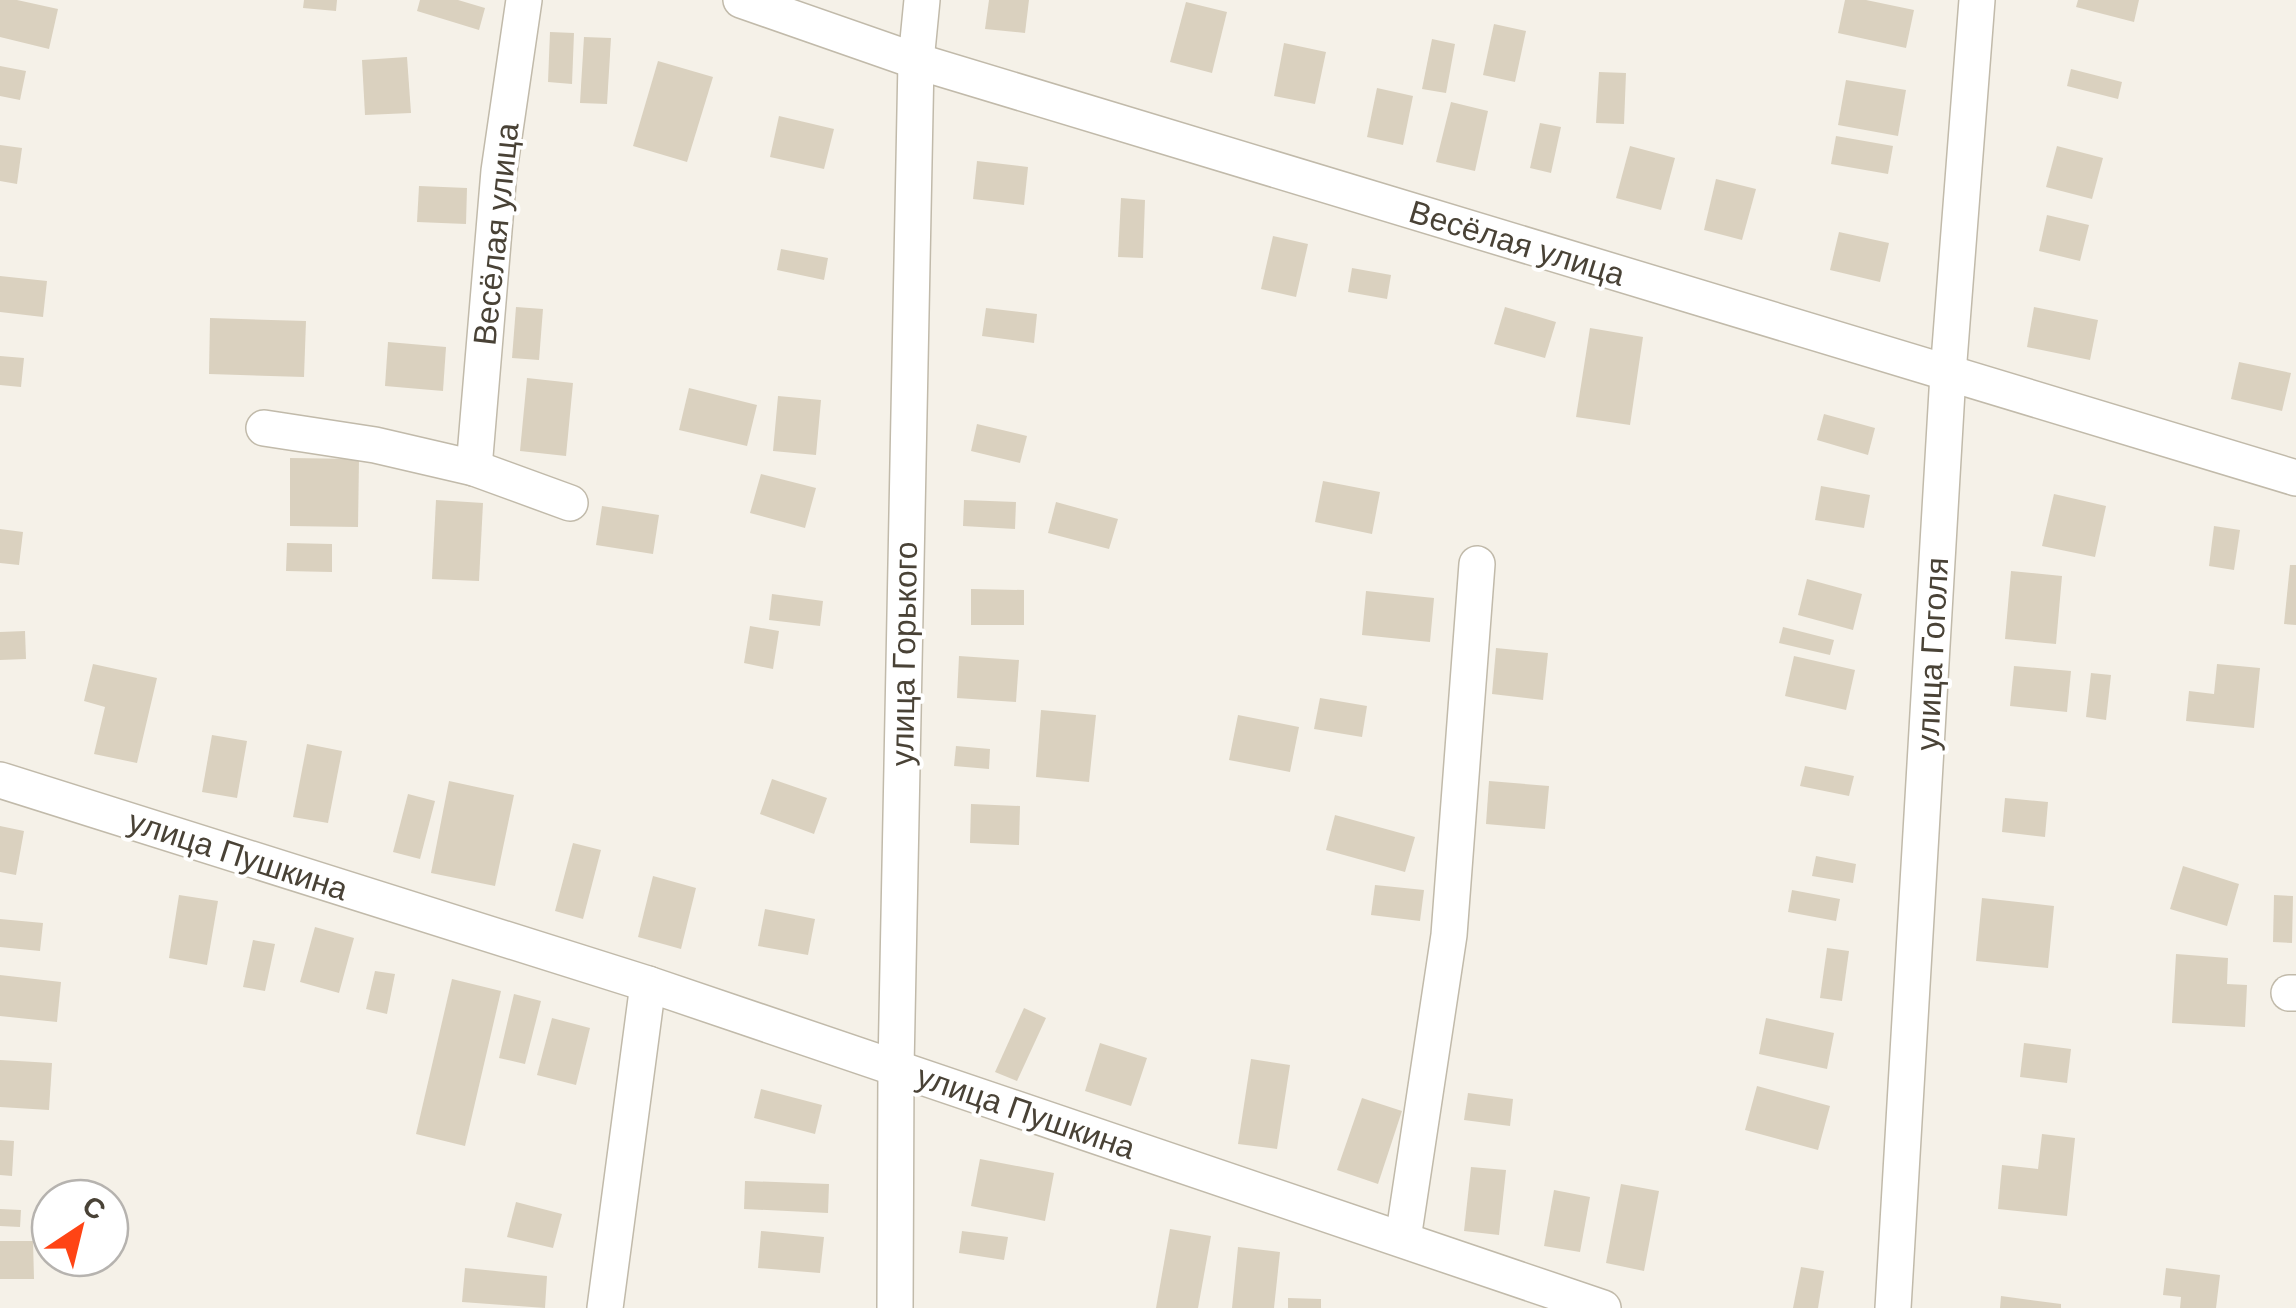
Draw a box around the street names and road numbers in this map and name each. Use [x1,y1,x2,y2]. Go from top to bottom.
street label: Весёлая улица [463,121,529,347]
street label: Весёлая улица [1404,190,1630,296]
street label: улица Горького [881,541,927,767]
street label: улица Гоголя [1906,556,1958,752]
street label: улица Пушкина [123,800,353,910]
street label: улица Пушкина [911,1055,1141,1169]

